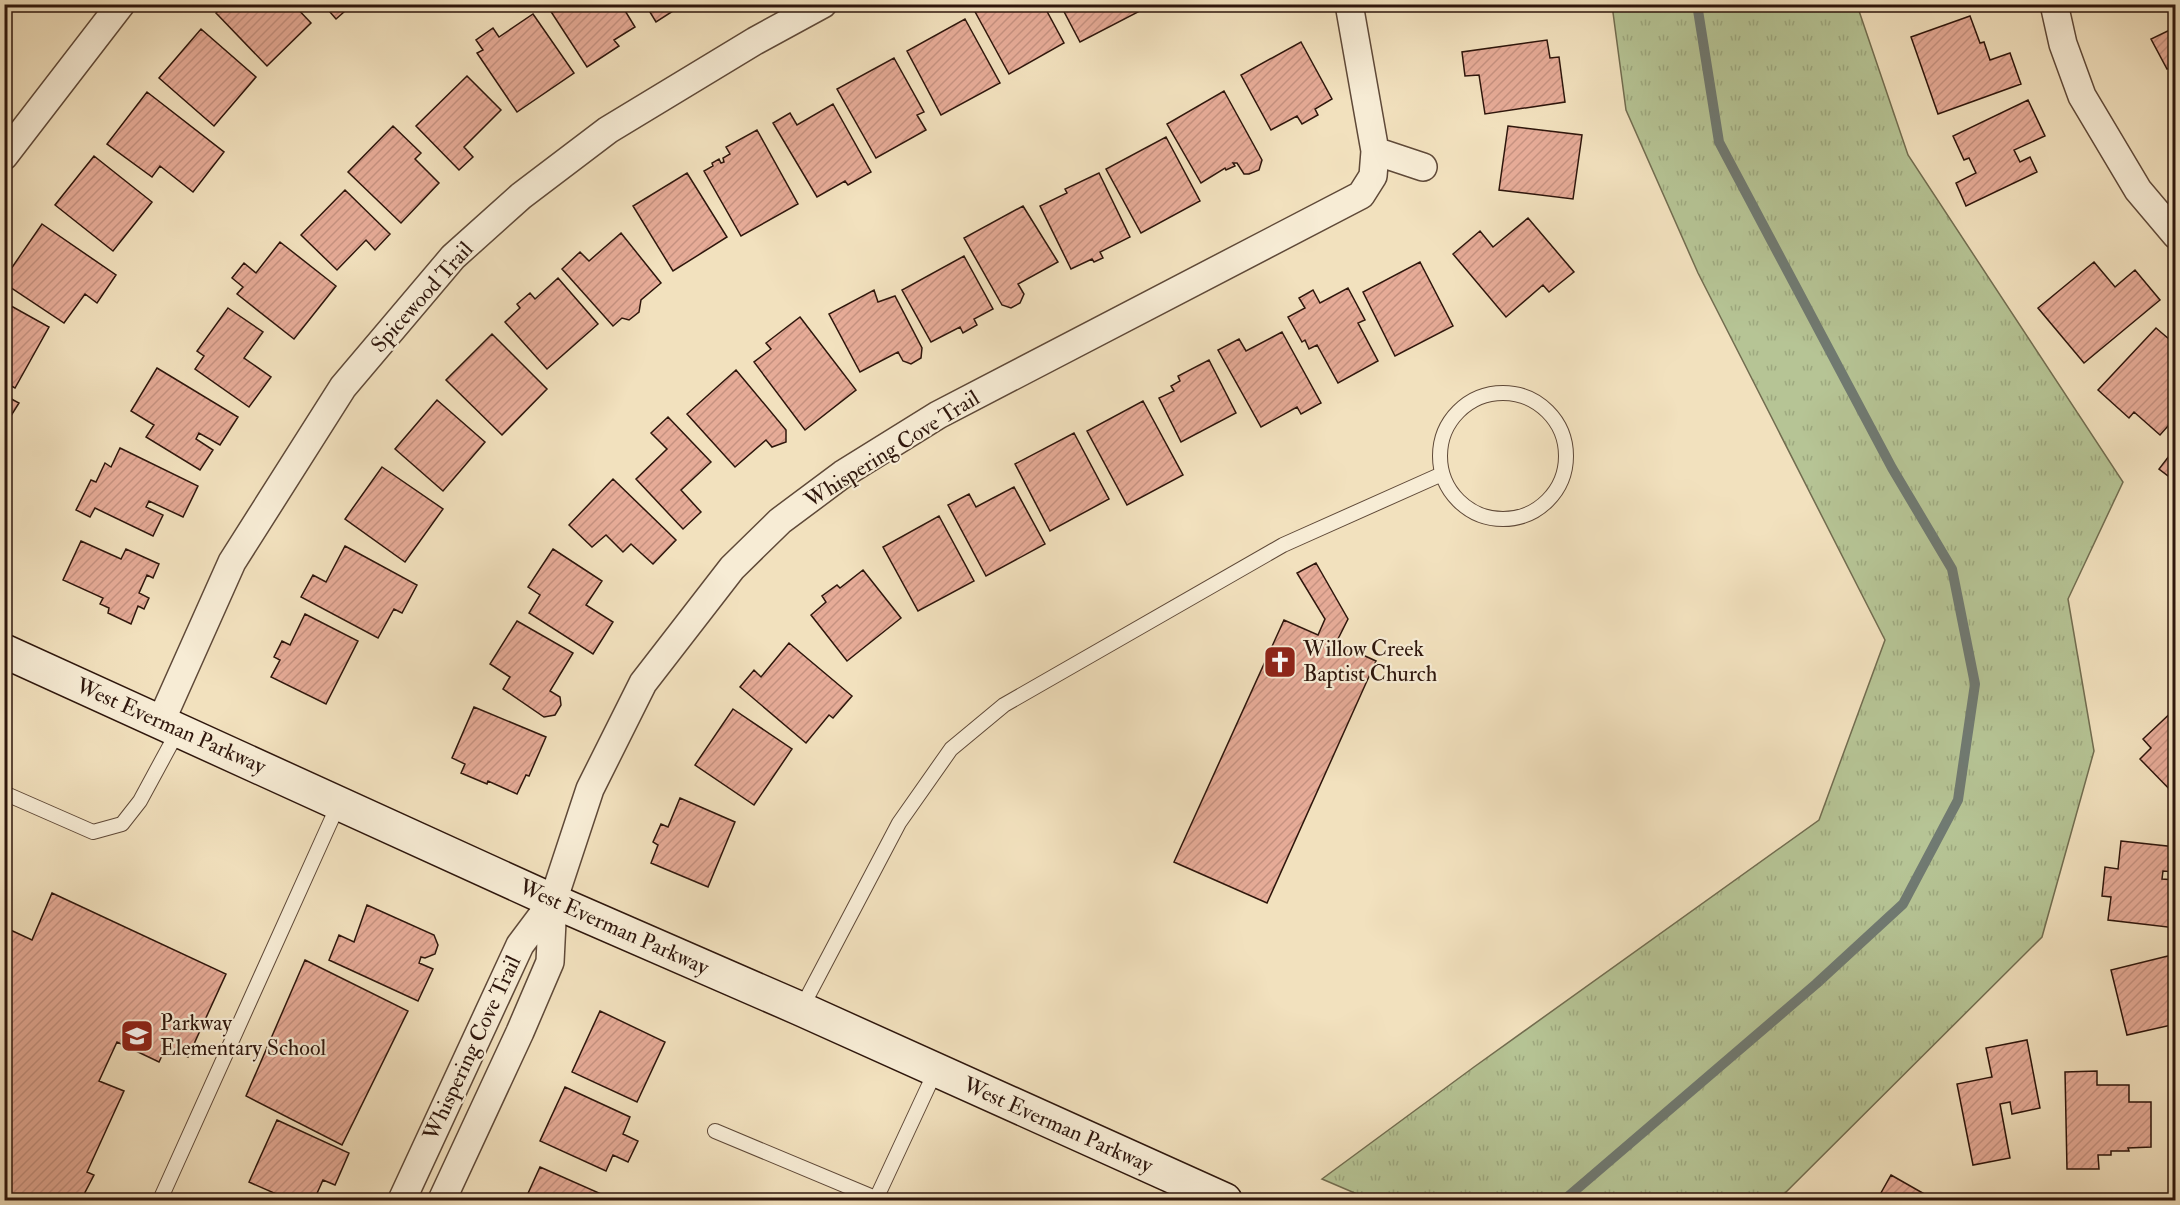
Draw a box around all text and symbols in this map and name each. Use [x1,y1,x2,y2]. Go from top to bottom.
street label: Spicewood Trail [365,235,480,359]
street label: Whispering Cove Trail [798,384,985,516]
place label: Willow Creek Baptist Church [1302,635,1438,689]
church icon: Willow Creek Baptist Church [1262,644,1298,680]
street label: West Everman Parkway [71,671,271,781]
street label: West Everman Parkway [514,872,714,982]
street label: Whispering Cove Trail [416,951,528,1146]
place label: Parkway Elementary School [160,1009,326,1062]
school or university icon: Parkway Elementary School [119,1018,155,1054]
street label: West Everman Parkway [958,1070,1158,1180]

